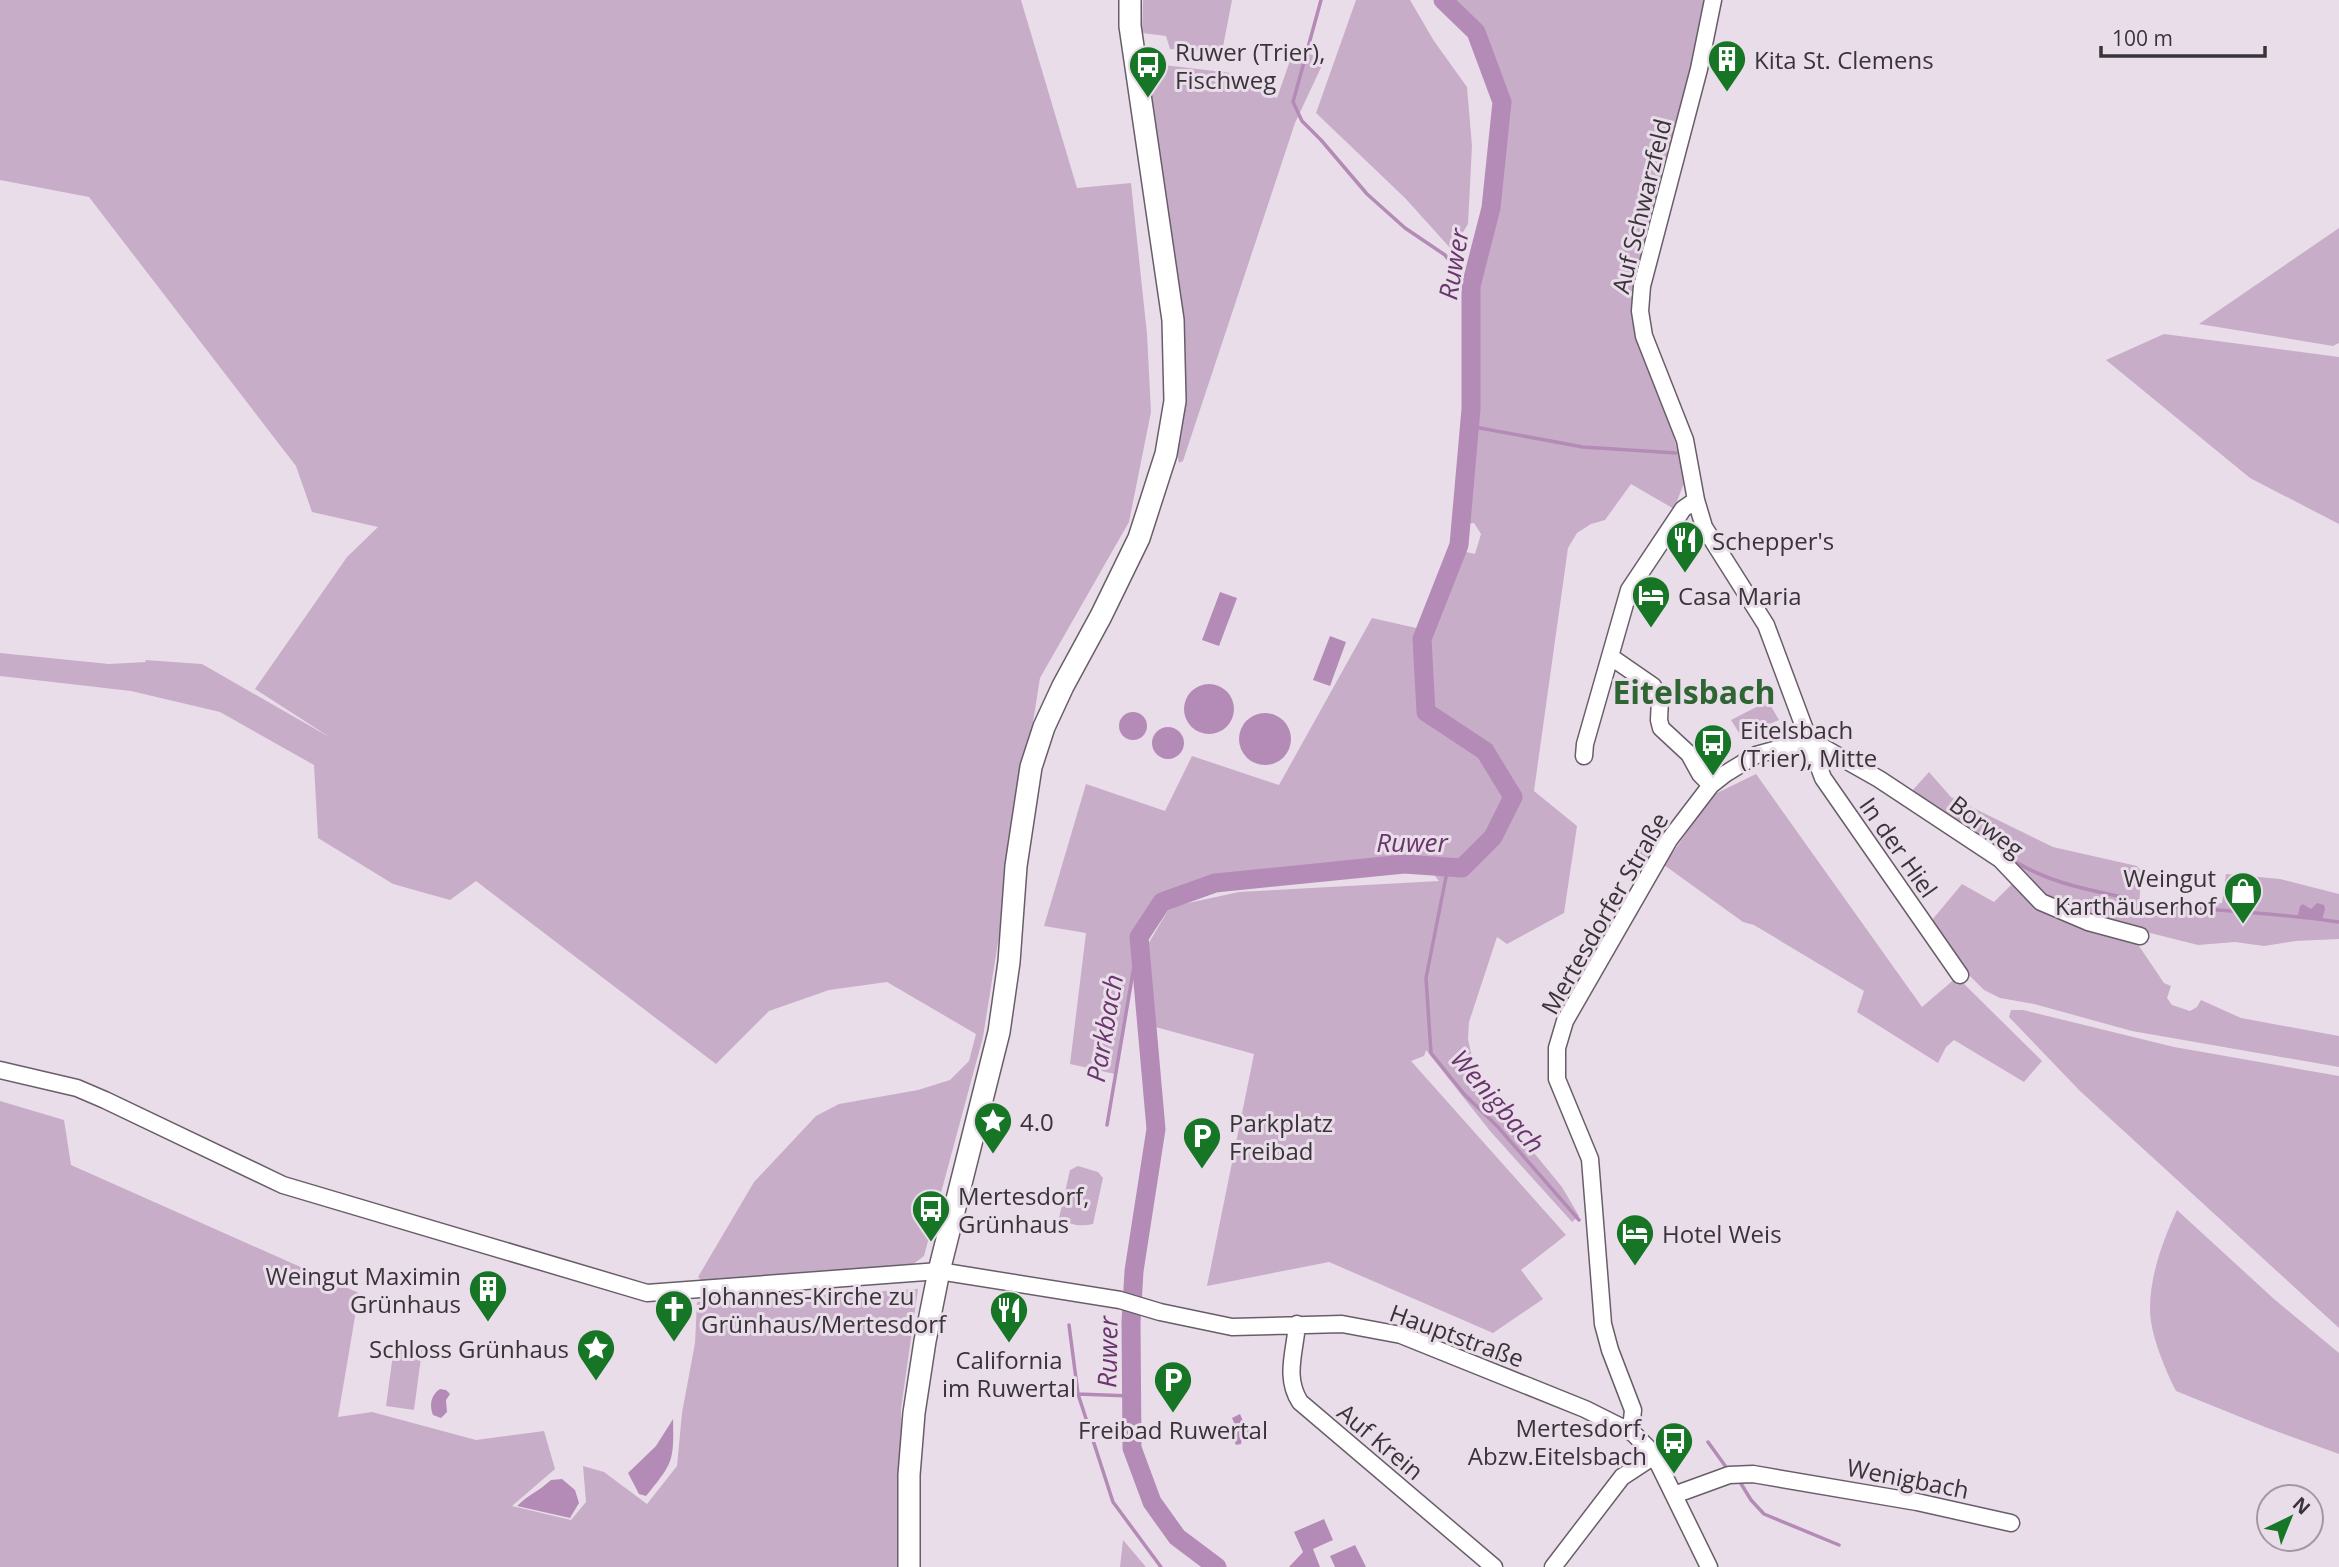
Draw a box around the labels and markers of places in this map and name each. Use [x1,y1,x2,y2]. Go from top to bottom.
place label: Ruwer (Trier), Fischweg [1175,35,1325,96]
building icon: Kita St. Clemens [1706,38,1748,93]
place label: Kita St. Clemens [1754,43,1934,76]
bus stop icon: Ruwer (Trier), Fischweg [1127,44,1169,99]
restaurant icon: Schepper's [1664,519,1706,574]
place label: Schepper's [1712,524,1834,557]
hotel icon: Casa Maria [1630,574,1672,629]
place label: Casa Maria [1678,579,1802,612]
place label: Eitelsbach (Trier), Mitte [1740,713,1877,774]
bus stop icon: Eitelsbach (Trier), Mitte [1692,722,1734,777]
place label: Weingut Karthäuserhof [2055,861,2218,922]
shop icon: Weingut Karthäuserhof [2222,870,2264,925]
place icon: 4.0 [972,1100,1014,1155]
place label: 4.0 [1020,1105,1054,1138]
place label: Parkplatz Freibad [1229,1106,1333,1167]
parking icon: Parkplatz Freibad [1181,1115,1223,1170]
place label: Mertesdorf, Grünhaus [958,1179,1090,1240]
bus stop icon: Mertesdorf, Grünhaus [910,1188,952,1243]
hotel icon: Hotel Weis [1614,1212,1656,1267]
place label: Hotel Weis [1662,1217,1782,1250]
place label: Weingut Maximin Grünhaus [266,1259,461,1320]
building icon: Weingut Maximin Grünhaus [467,1268,509,1323]
place label: Johannes-Kirche zu Grünhaus/Mertesdorf [699,1279,948,1340]
church icon: Johannes-Kirche zu Grünhaus/Mertesdorf [653,1288,695,1343]
restaurant icon: California im Ruwertal [988,1289,1030,1344]
place icon: Schloss Grünhaus [575,1327,617,1382]
place label: Schloss Grünhaus [369,1332,569,1365]
place label: California im Ruwertal [942,1343,1076,1404]
parking icon: Freibad Ruwertal [1152,1359,1194,1414]
place label: Mertesdorf, Abzw.Eitelsbach [1468,1411,1647,1472]
place label: Freibad Ruwertal [1078,1413,1268,1446]
bus stop icon: Mertesdorf, Abzw.Eitelsbach [1653,1420,1695,1475]

